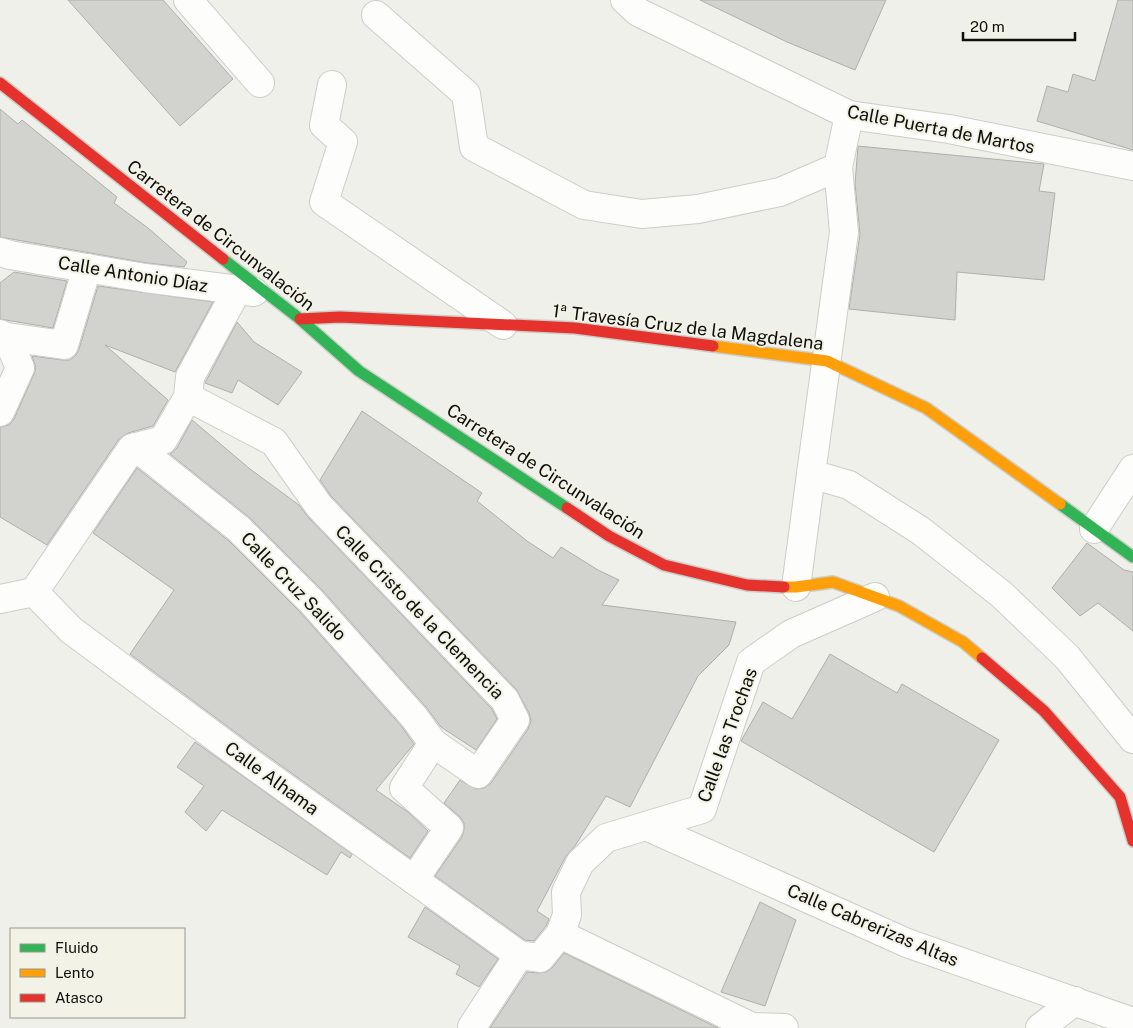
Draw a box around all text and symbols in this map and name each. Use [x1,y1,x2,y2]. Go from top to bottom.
scale bar [963,10,1076,42]
text: 20 m [970,18,1005,35]
street label: Calle Puerta de Martos [845,101,1037,157]
street label: Carretera de Circunvalación [123,155,319,315]
street label: Calle Antonio Díaz [57,252,209,296]
street label: 1ª Travesía Cruz de la Magdalena [551,300,825,354]
street label: Carretera de Circunvalación [443,399,649,543]
street label: Calle Cristo de la Clemencia [331,521,509,703]
street label: Calle Cruz Salido [237,527,351,645]
street label: Calle las Trochas [693,665,761,805]
street label: Calle Alhama [221,737,323,819]
street label: Calle Cabrerizas Altas [784,879,962,971]
legend [10,928,185,1018]
text: Fluido [55,939,98,956]
text: Lento [55,964,94,981]
text: Atasco [55,989,103,1006]

